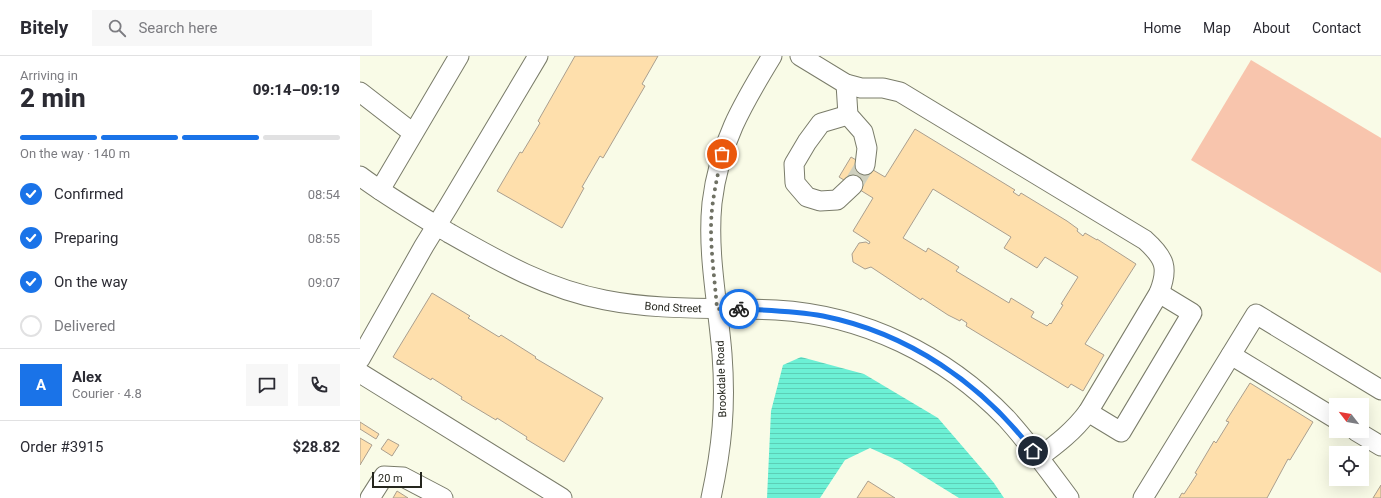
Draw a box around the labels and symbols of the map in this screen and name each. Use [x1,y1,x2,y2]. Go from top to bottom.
pin [705,137,739,171]
courier [719,289,759,329]
street label: Bond Street [644,300,702,315]
street label: Brookdale Road [714,340,729,418]
north arrow [1329,398,1369,438]
pin [1016,434,1050,468]
scale bar [372,470,422,489]

